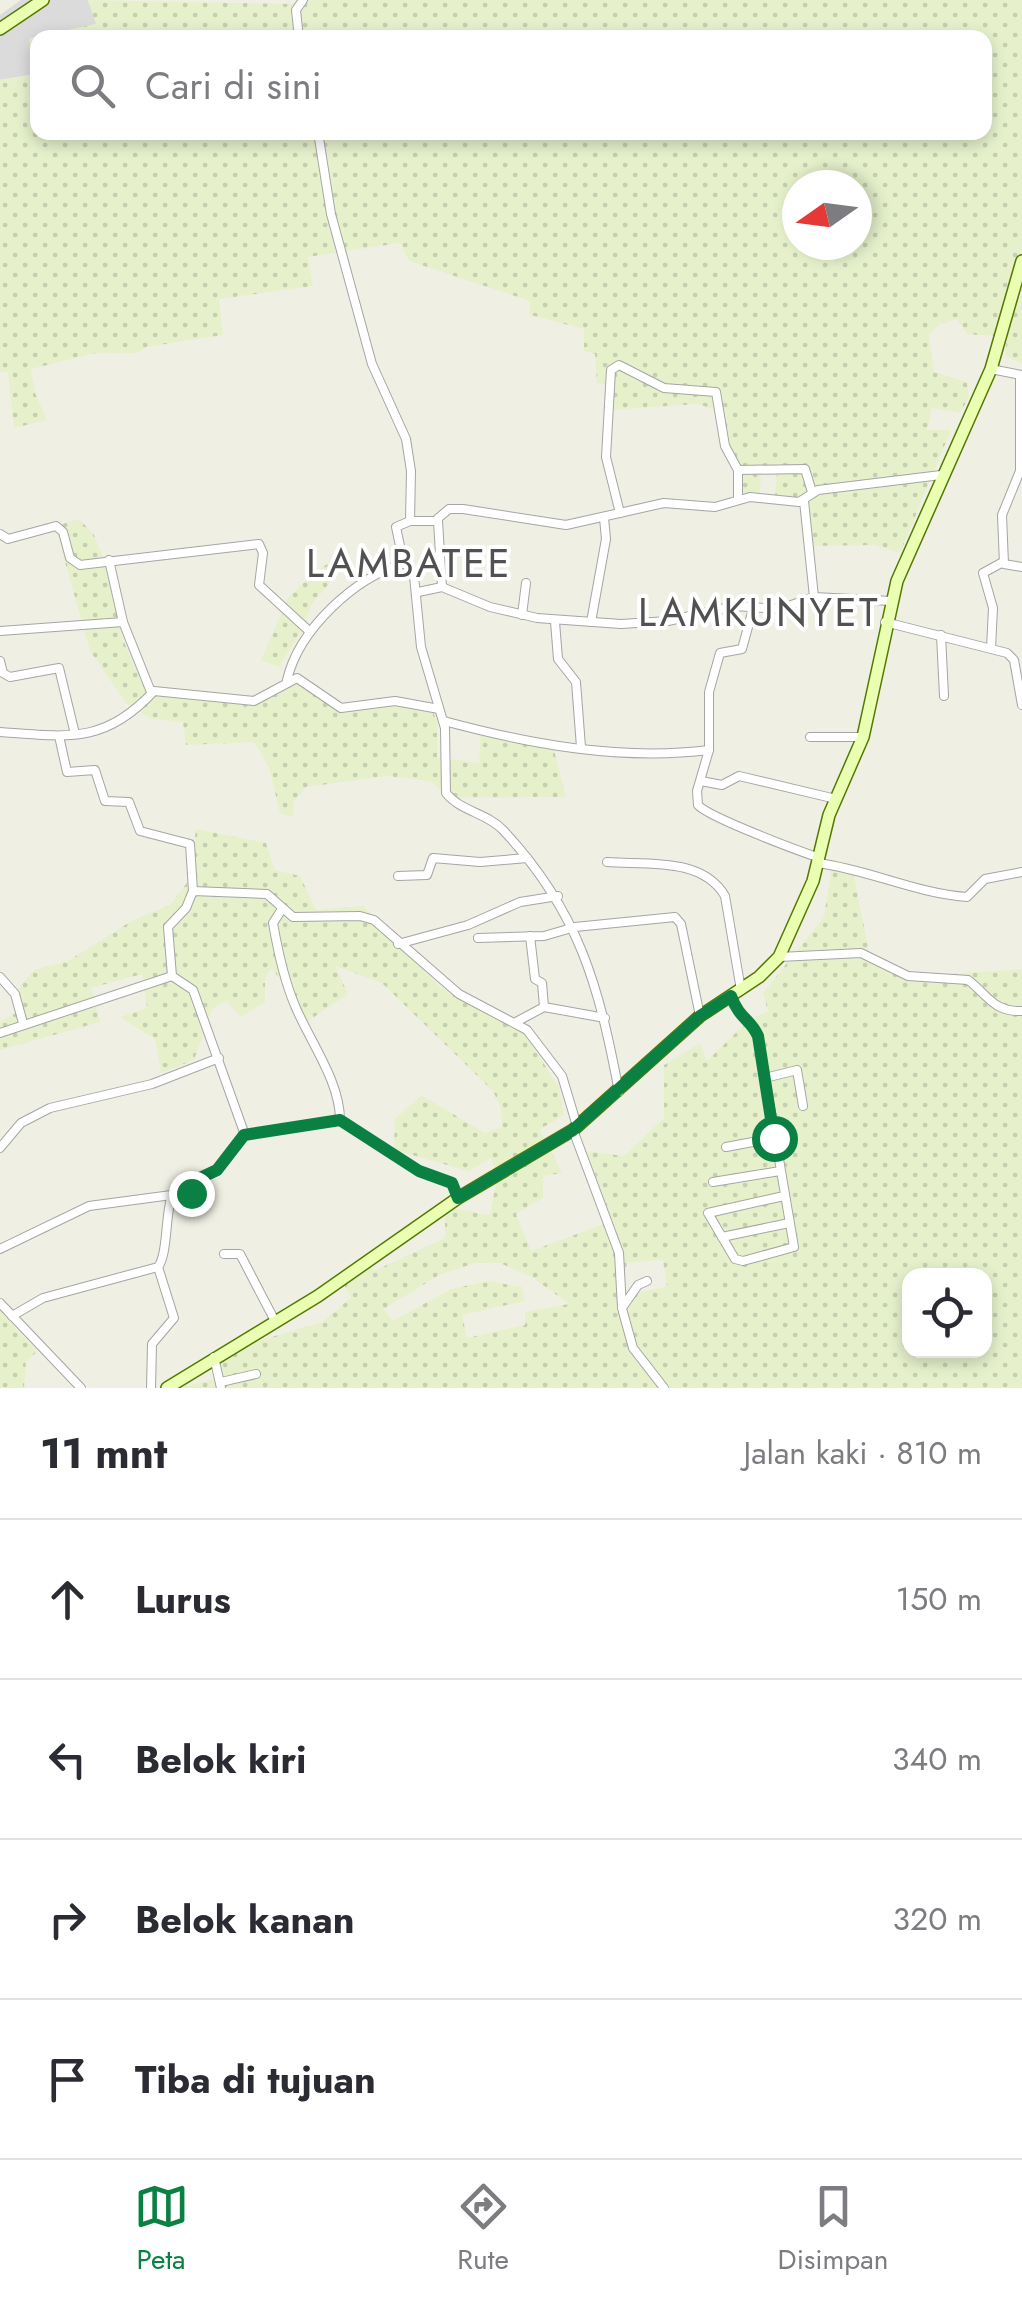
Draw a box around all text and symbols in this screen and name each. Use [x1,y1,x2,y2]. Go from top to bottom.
search box [30,30,992,140]
icon: search [65,58,120,113]
text: Cari di sini [145,58,322,113]
north arrow [782,170,872,260]
district label: LAMBATEE [306,534,512,592]
district label: LAMKUNYET [638,583,880,641]
route start [752,1116,798,1162]
route end [169,1171,215,1217]
map controls [902,1268,992,1358]
button: locate [902,1268,992,1358]
text: 11 mnt [40,1423,167,1484]
text: Jalan kaki · 810 m [743,1430,982,1476]
icon: ahead [40,1572,95,1627]
text: Lurus [135,1572,231,1627]
text: 150 m [896,1576,982,1622]
icon: left [40,1732,95,1787]
text: Belok kiri [135,1732,307,1787]
text: 340 m [892,1736,982,1782]
icon: right [40,1892,95,1947]
text: Belok kanan [135,1892,355,1947]
text: 320 m [893,1896,982,1942]
icon: arrive [40,2052,95,2107]
text: Tiba di tujuan [135,2052,376,2107]
tab: Peta [134,2179,189,2280]
tab: Rute [456,2179,511,2280]
tab: Disimpan [778,2179,888,2280]

